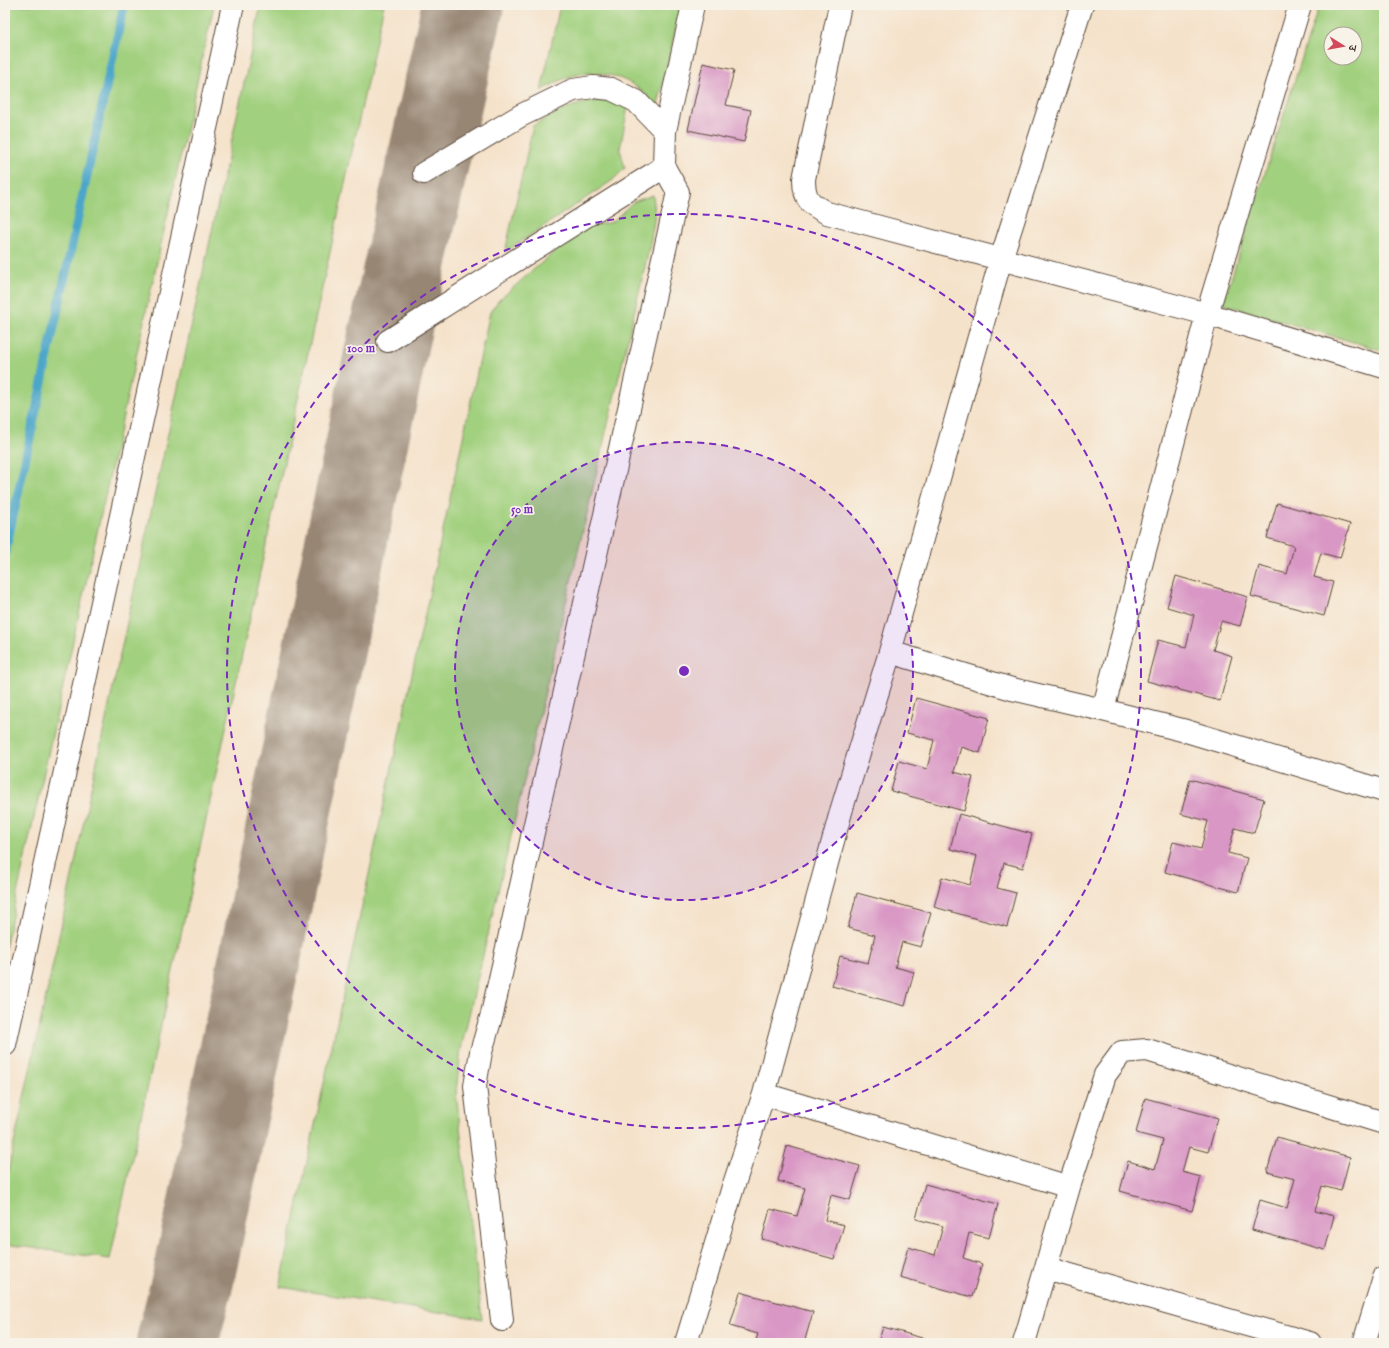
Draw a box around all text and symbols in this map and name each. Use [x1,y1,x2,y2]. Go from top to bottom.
north arrow [1323,26,1363,66]
text: उ [1344,43,1359,53]
text: 100 m [347,341,376,356]
text: 50 m [511,502,534,517]
centre of rings [677,664,691,678]

